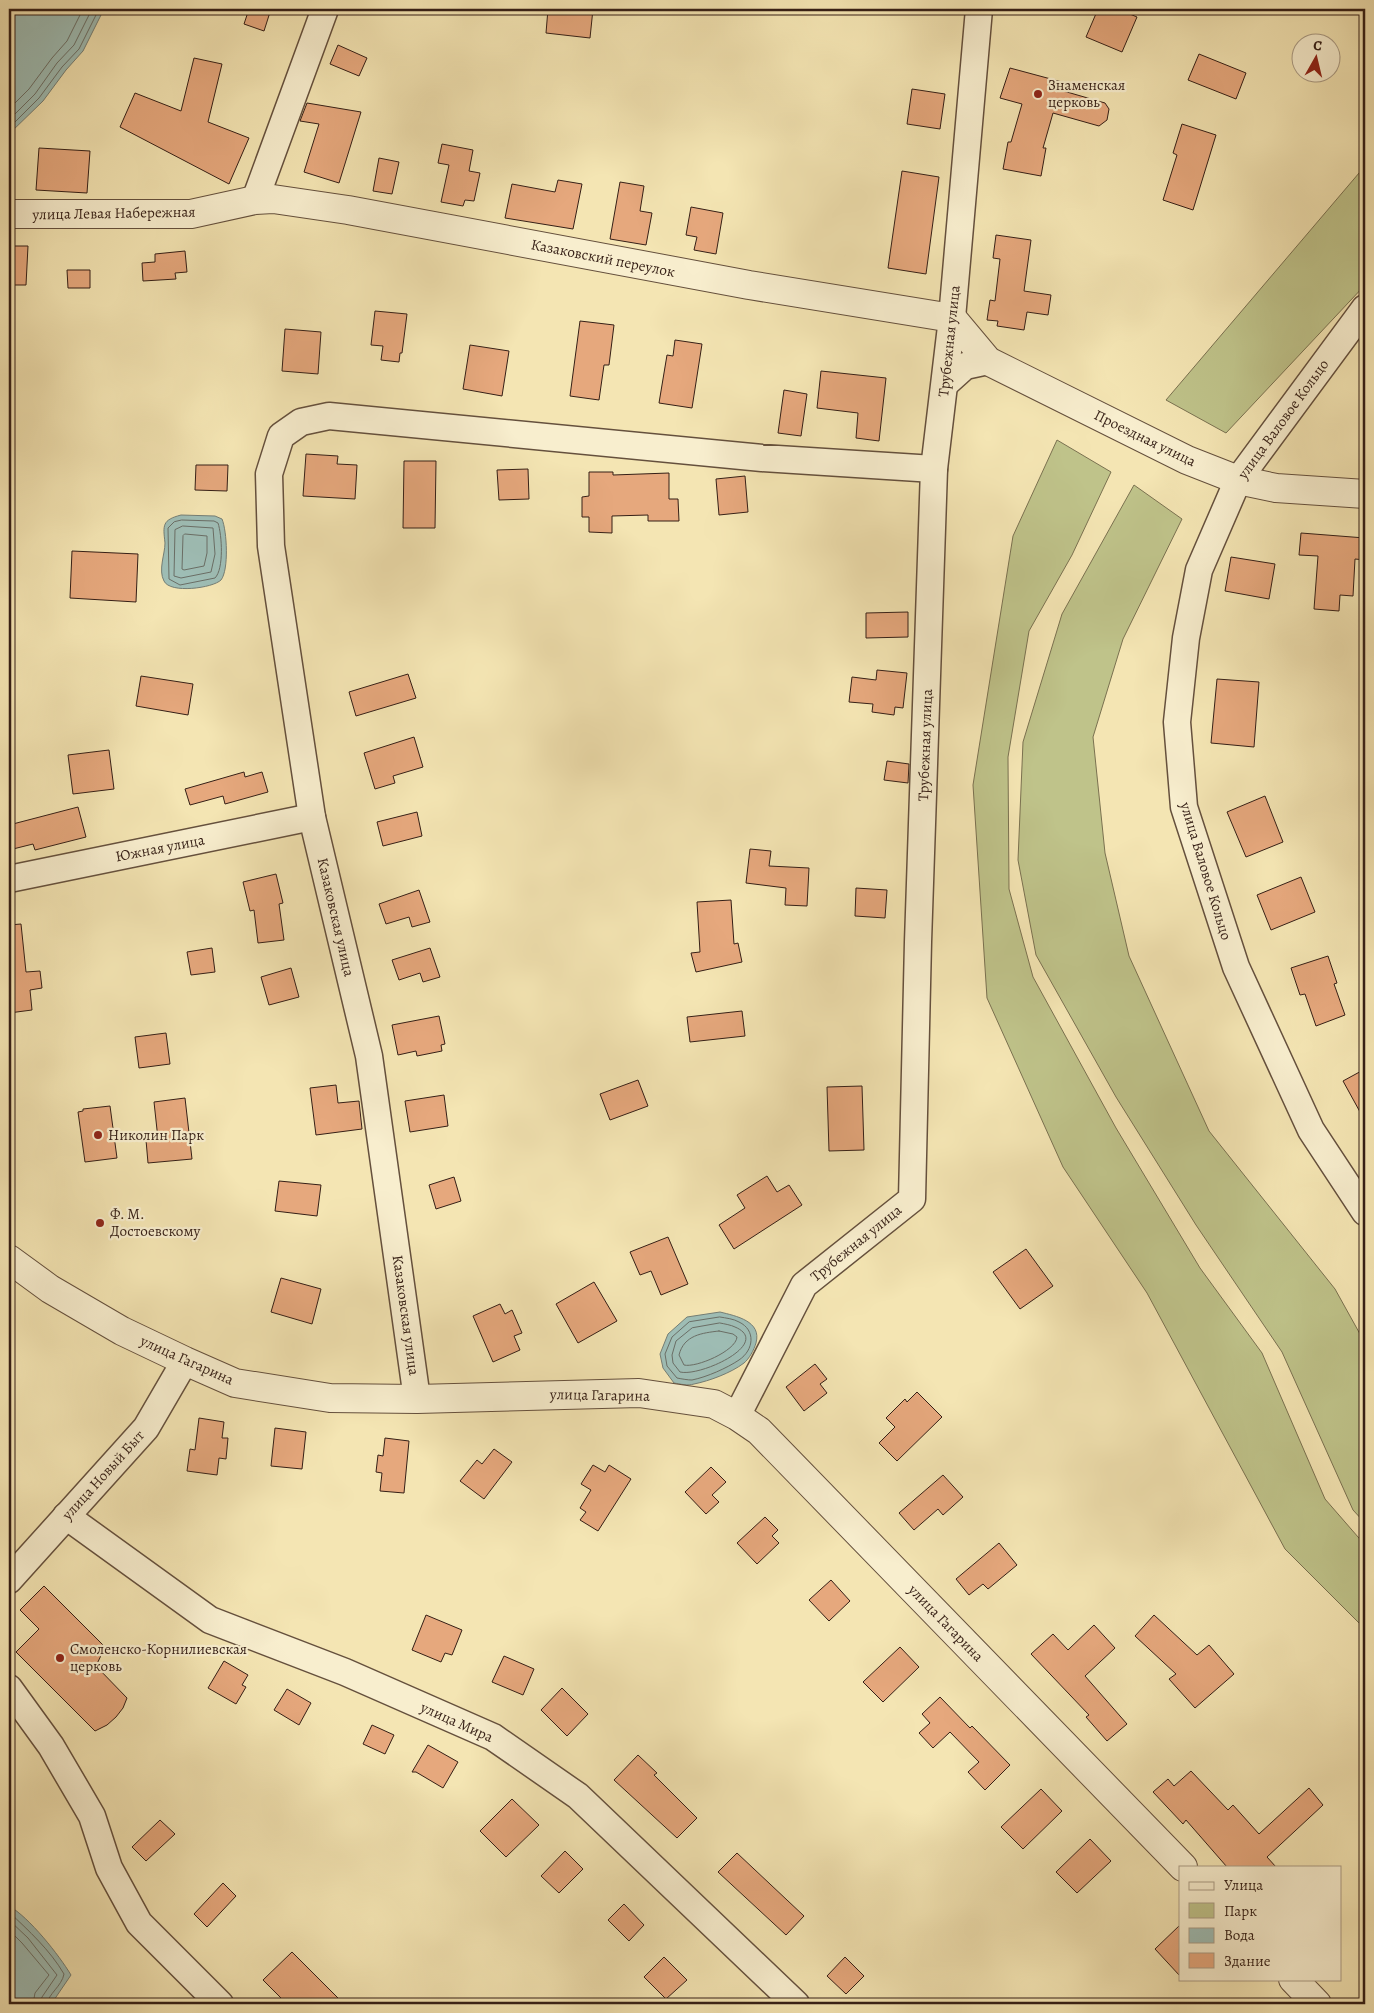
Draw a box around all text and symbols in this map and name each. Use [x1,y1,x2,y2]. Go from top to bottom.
north arrow [1292,32,1342,82]
text: С [1312,36,1324,56]
place label: Знаменская церковь [1048,75,1125,112]
marker: Знаменская церковь [1032,88,1044,100]
street label: улица Левая Набережная [31,202,196,224]
street label: Казаковский переулок [529,234,677,282]
street label: Трубежная улица [933,284,965,398]
street label: улица Валовое Кольцо [1232,355,1333,484]
street label: Проездная улица [1091,405,1199,471]
street label: Трубежная улица [913,689,937,801]
street label: улица Валовое Кольцо [1175,799,1237,942]
street label: Южная улица [114,830,206,866]
street label: Казаковская улица [313,856,359,978]
place label: Николин Парк [108,1125,204,1145]
marker: Николин Парк [92,1129,104,1141]
street label: Трубежная улица [806,1200,906,1286]
place label: Ф. М. Достоевскому [110,1204,201,1241]
marker: Ф. М. Достоевскому [94,1217,106,1229]
street label: Казаковская улица [388,1254,424,1377]
street label: улица Гагарина [136,1330,237,1390]
street label: улица Гагарина [549,1384,650,1406]
street label: улица Новый Быт [57,1426,149,1525]
street label: улица Гагарина [903,1579,988,1666]
place label: Смоленско-Корнилиевская церковь [70,1639,247,1676]
marker: Смоленско-Корнилиевская церковь [54,1652,66,1664]
street label: улица Мира [417,1697,497,1747]
legend [1179,1866,1342,1980]
text: Улица [1224,1875,1263,1895]
text: Парк [1224,1901,1257,1921]
text: Вода [1224,1925,1255,1945]
text: Здание [1224,1951,1271,1971]

